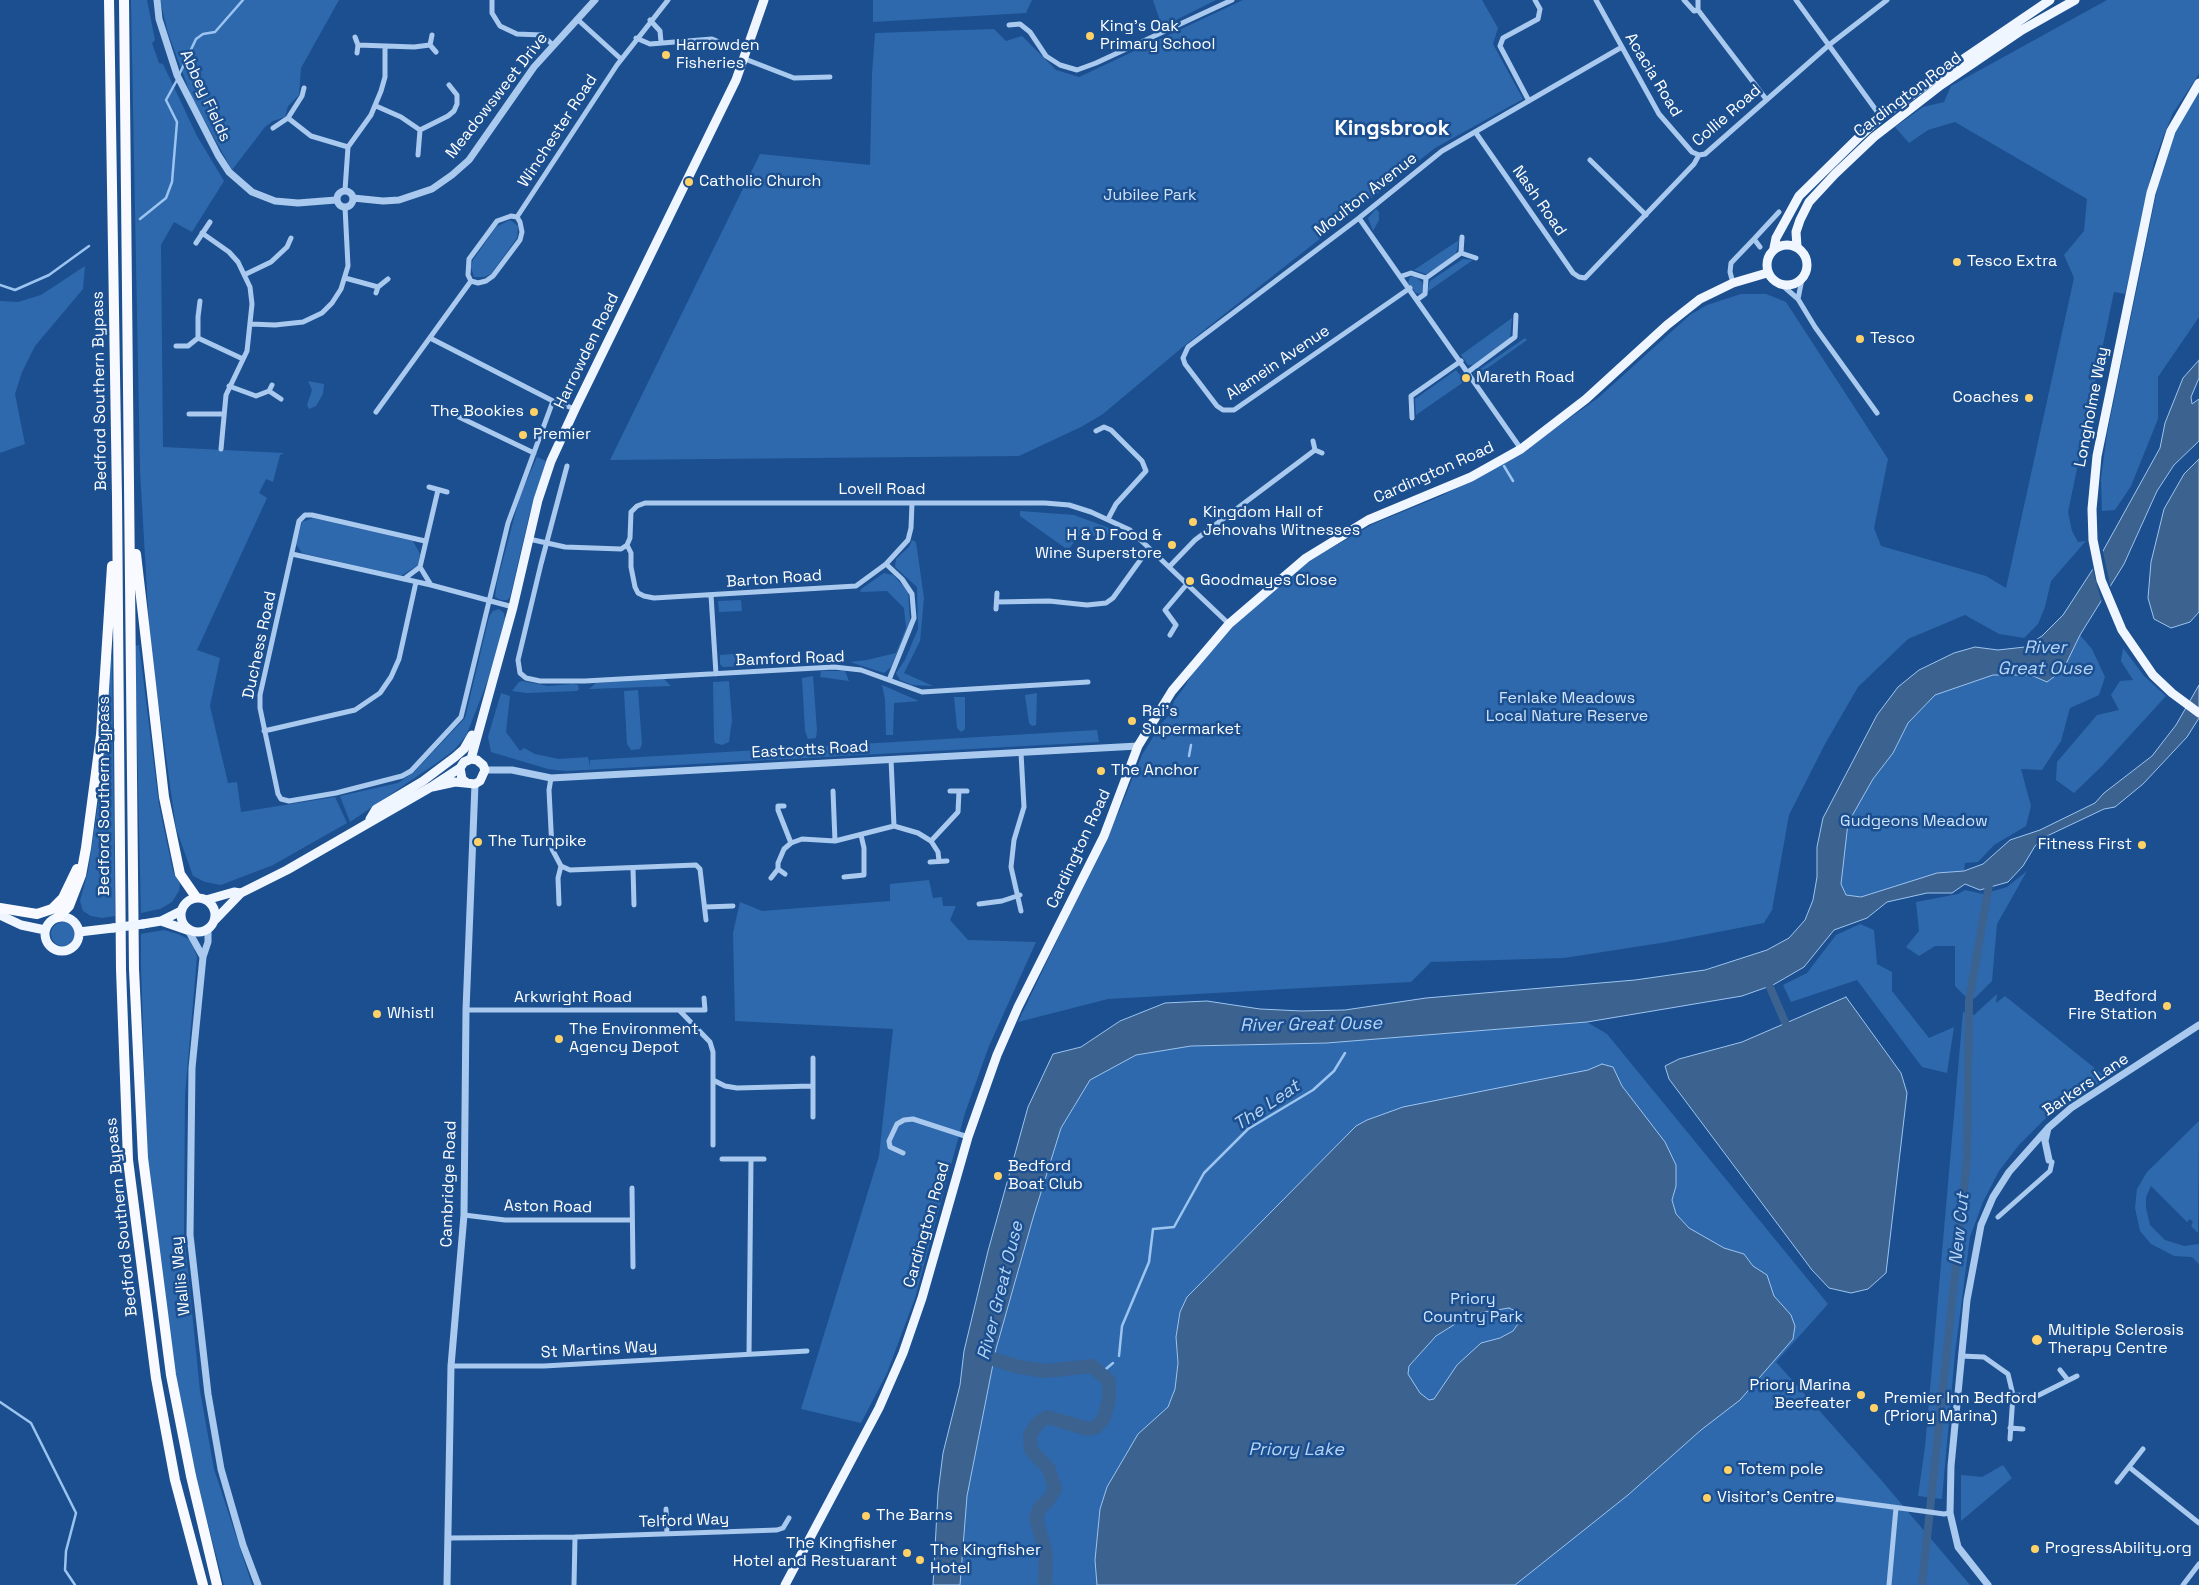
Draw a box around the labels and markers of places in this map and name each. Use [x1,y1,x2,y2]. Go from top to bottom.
place label: King's Oak Primary School [1100,17,1215,55]
marker: King's Oak Primary School [1084,30,1096,42]
place label: Harrowden Fisheries [676,36,759,74]
marker: Harrowden Fisheries [660,49,672,61]
place label: Catholic Church [699,172,821,192]
marker: Catholic Church [683,176,695,188]
place label: Tesco Extra [1967,252,2057,272]
marker: Tesco Extra [1951,256,1963,268]
place label: Tesco [1870,329,1915,349]
marker: Tesco [1854,333,1866,345]
place label: Mareth Road [1476,368,1574,388]
marker: Mareth Road [1460,372,1472,384]
place label: Coaches [1953,388,2019,408]
marker: Coaches [2023,392,2035,404]
place label: The Bookies [430,402,524,422]
marker: The Bookies [528,406,540,418]
place label: Premier [533,425,591,445]
marker: Premier [517,429,529,441]
place label: Kingdom Hall of Jehovahs Witnesses [1203,503,1360,541]
marker: Kingdom Hall of Jehovahs Witnesses [1187,516,1199,528]
place label: H & D Food & Wine Superstore [1035,526,1162,564]
marker: H & D Food & Wine Superstore [1166,539,1178,551]
place label: Goodmayes Close [1200,571,1337,591]
marker: Goodmayes Close [1184,575,1196,587]
place label: Rai's Supermarket [1142,702,1241,740]
marker: Rai's Supermarket [1126,715,1138,727]
place label: The Anchor [1111,761,1199,781]
marker: The Anchor [1095,765,1107,777]
place label: The Turnpike [488,832,586,852]
place label: Fitness First [2038,835,2132,855]
marker: The Turnpike [472,836,484,848]
marker: Fitness First [2136,839,2148,851]
place label: Bedford Fire Station [2068,987,2157,1025]
marker: Bedford Fire Station [2161,1000,2173,1012]
place label: Whistl [387,1004,434,1024]
marker: Whistl [371,1008,383,1020]
place label: The Environment Agency Depot [569,1020,699,1058]
marker: The Environment Agency Depot [553,1033,565,1045]
place label: Bedford Boat Club [1008,1157,1083,1195]
marker: Bedford Boat Club [992,1170,1004,1182]
place label: Multiple Sclerosis Therapy Centre [2048,1321,2184,1359]
marker: Multiple Sclerosis Therapy Centre [2030,1333,2044,1347]
place label: Priory Marina Beefeater [1750,1376,1851,1414]
marker: Priory Marina Beefeater [1855,1389,1867,1401]
place label: Premier Inn Bedford (Priory Marina) [1884,1389,2037,1427]
marker: Premier Inn Bedford (Priory Marina) [1868,1402,1880,1414]
place label: Totem pole [1738,1460,1823,1480]
marker: Totem pole [1722,1464,1734,1476]
place label: Visitor's Centre [1717,1488,1835,1508]
marker: Visitor's Centre [1701,1492,1713,1504]
place label: The Barns [876,1506,953,1526]
marker: The Barns [860,1510,872,1522]
place label: The Kingfisher Hotel and Restuarant [733,1534,897,1572]
place label: ProgressAbility.org [2045,1539,2192,1559]
place label: The Kingfisher Hotel [930,1541,1041,1579]
marker: ProgressAbility.org [2029,1543,2041,1555]
marker: The Kingfisher Hotel and Restuarant [901,1547,913,1559]
marker: The Kingfisher Hotel [914,1554,926,1566]

